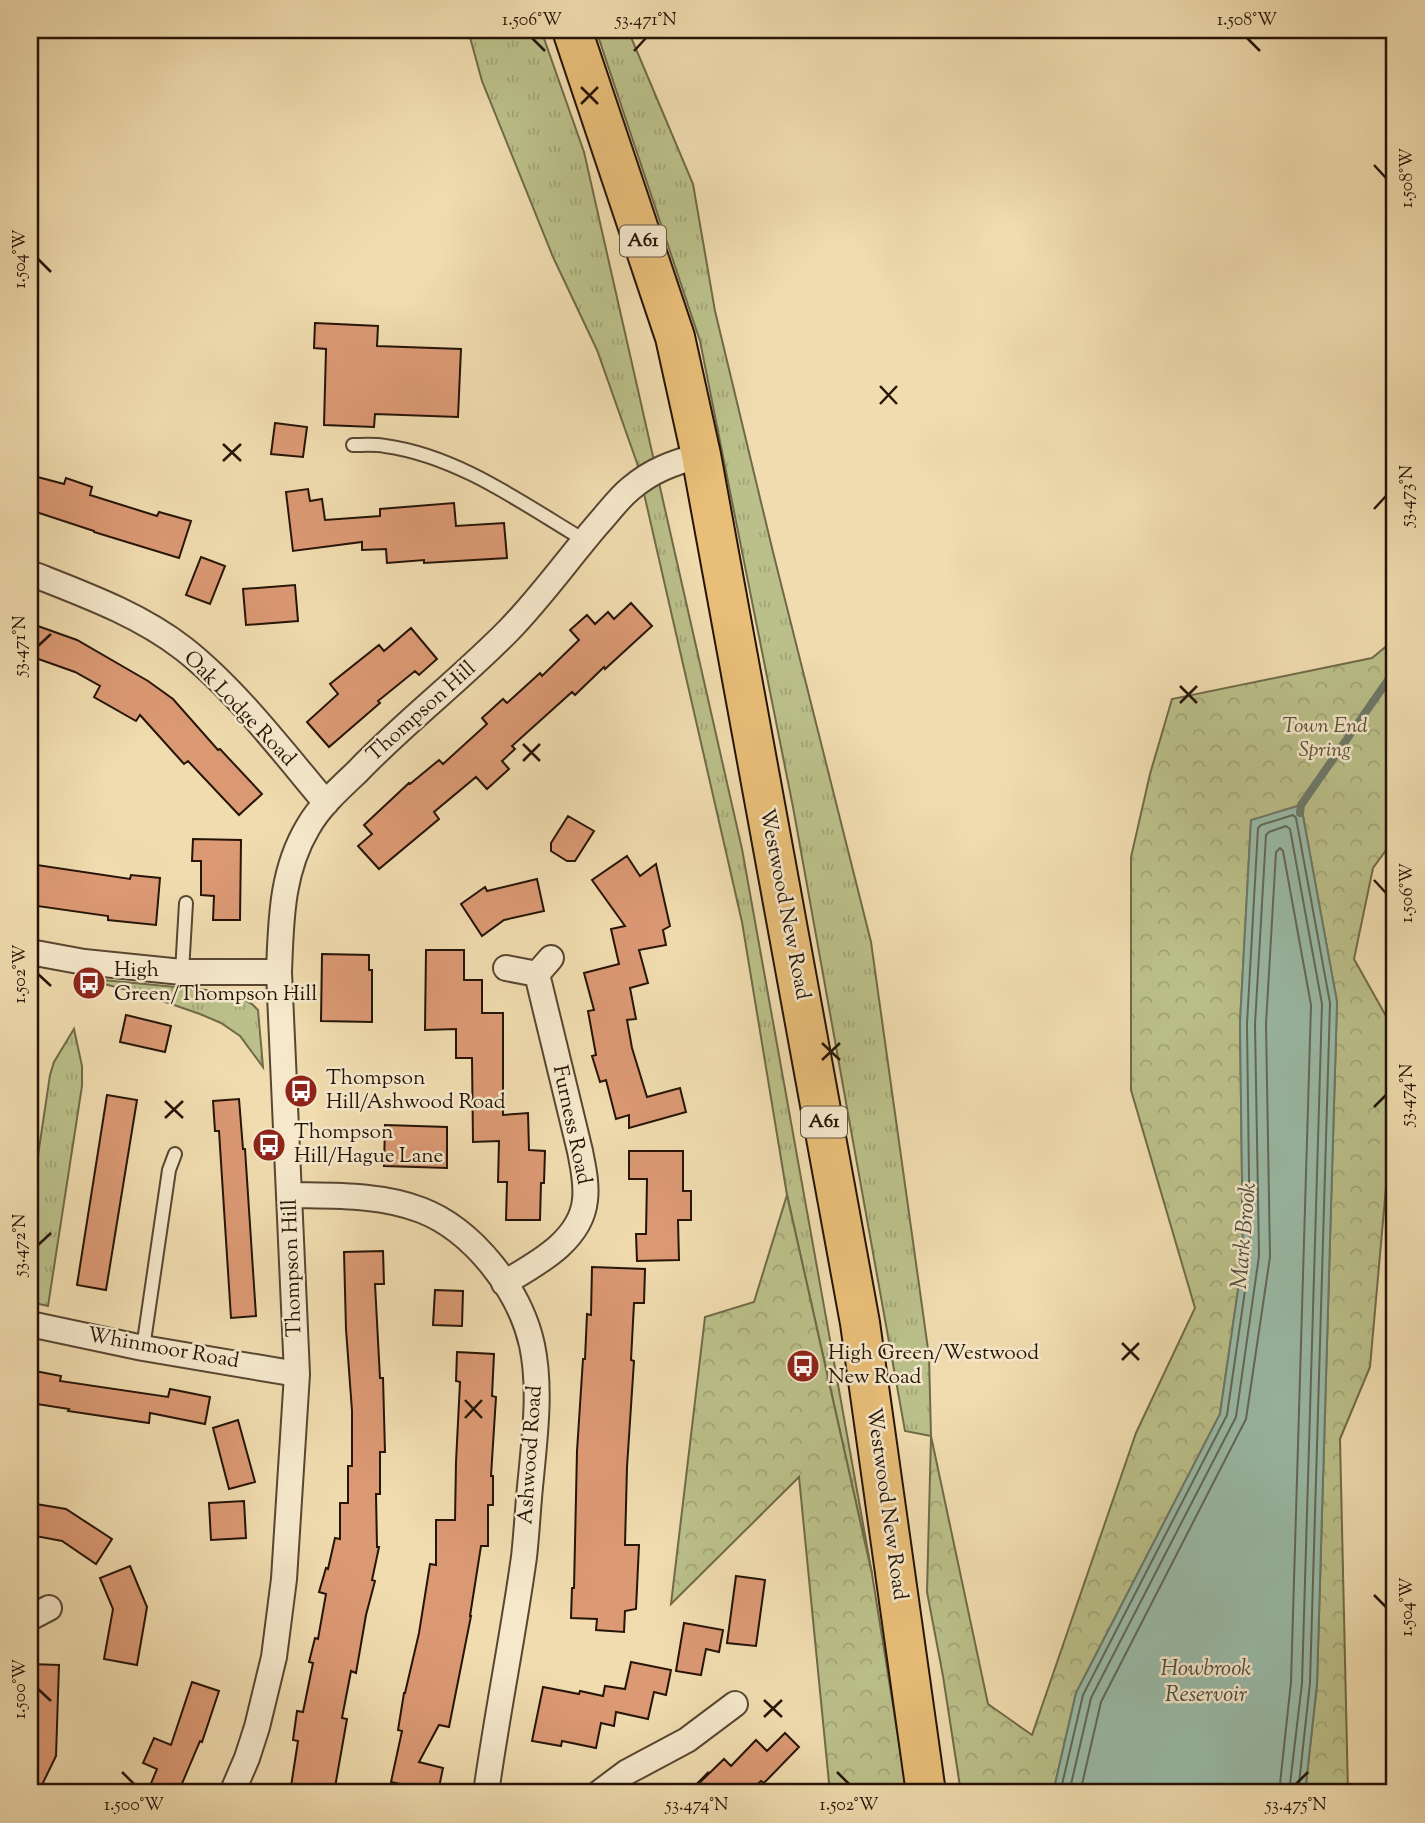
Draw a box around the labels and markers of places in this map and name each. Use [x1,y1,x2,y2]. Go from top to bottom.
place label: High Green/Thompson Hill [114,956,317,1010]
bus stop icon: High Green/Thompson Hill [70,964,108,1002]
place label: Thompson Hill/Ashwood Road [326,1064,506,1118]
bus stop icon: Thompson Hill/Ashwood Road [282,1072,320,1110]
place label: Thompson Hill/Hague Lane [294,1118,443,1172]
bus stop icon: Thompson Hill/Hague Lane [250,1126,288,1164]
place label: High Green/Westwood New Road [828,1339,1039,1393]
bus stop icon: High Green/Westwood New Road [784,1347,822,1385]

